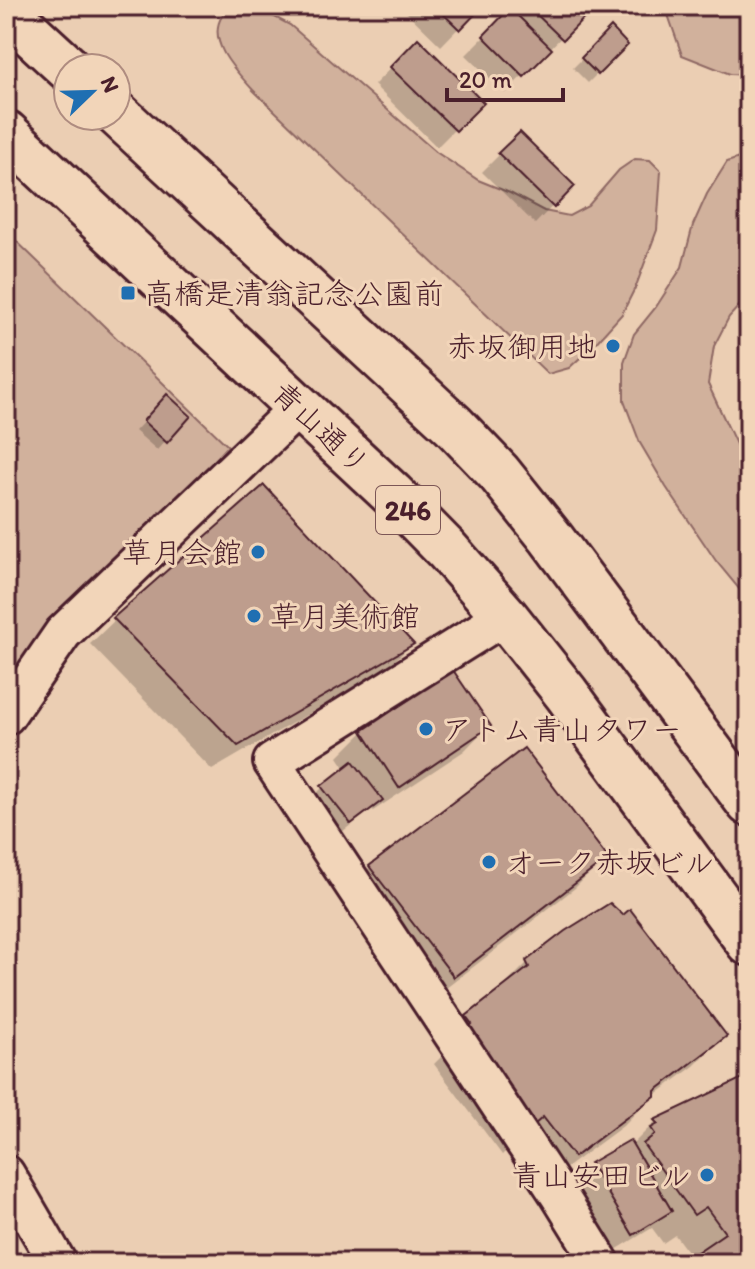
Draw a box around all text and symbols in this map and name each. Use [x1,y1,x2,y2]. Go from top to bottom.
north arrow [52,52,132,132]
scale bar [447,52,563,102]
text: 20 m [459,65,512,94]
text: N [95,72,125,96]
place label: 高橋是清翁記念公園前 [144,275,444,312]
marker: 高橋是清翁記念公園前 [119,284,137,302]
place label: 赤坂御用地 [447,328,597,365]
marker: 赤坂御用地 [604,337,622,355]
street label: 青山通り [265,374,377,482]
road number: 246 [376,486,440,534]
place label: 草月会館 [122,534,242,571]
marker: 草月会館 [249,543,267,561]
place label: 草月美術館 [270,598,420,635]
marker: 草月美術館 [245,607,263,625]
place label: アトム青山タワー [442,711,682,748]
marker: アトム青山タワー [417,720,435,738]
place label: オーク赤坂ビル [505,844,714,881]
marker: オーク赤坂ビル [480,853,498,871]
place label: 青山安田ビル [512,1157,691,1194]
marker: 青山安田ビル [698,1166,716,1184]

